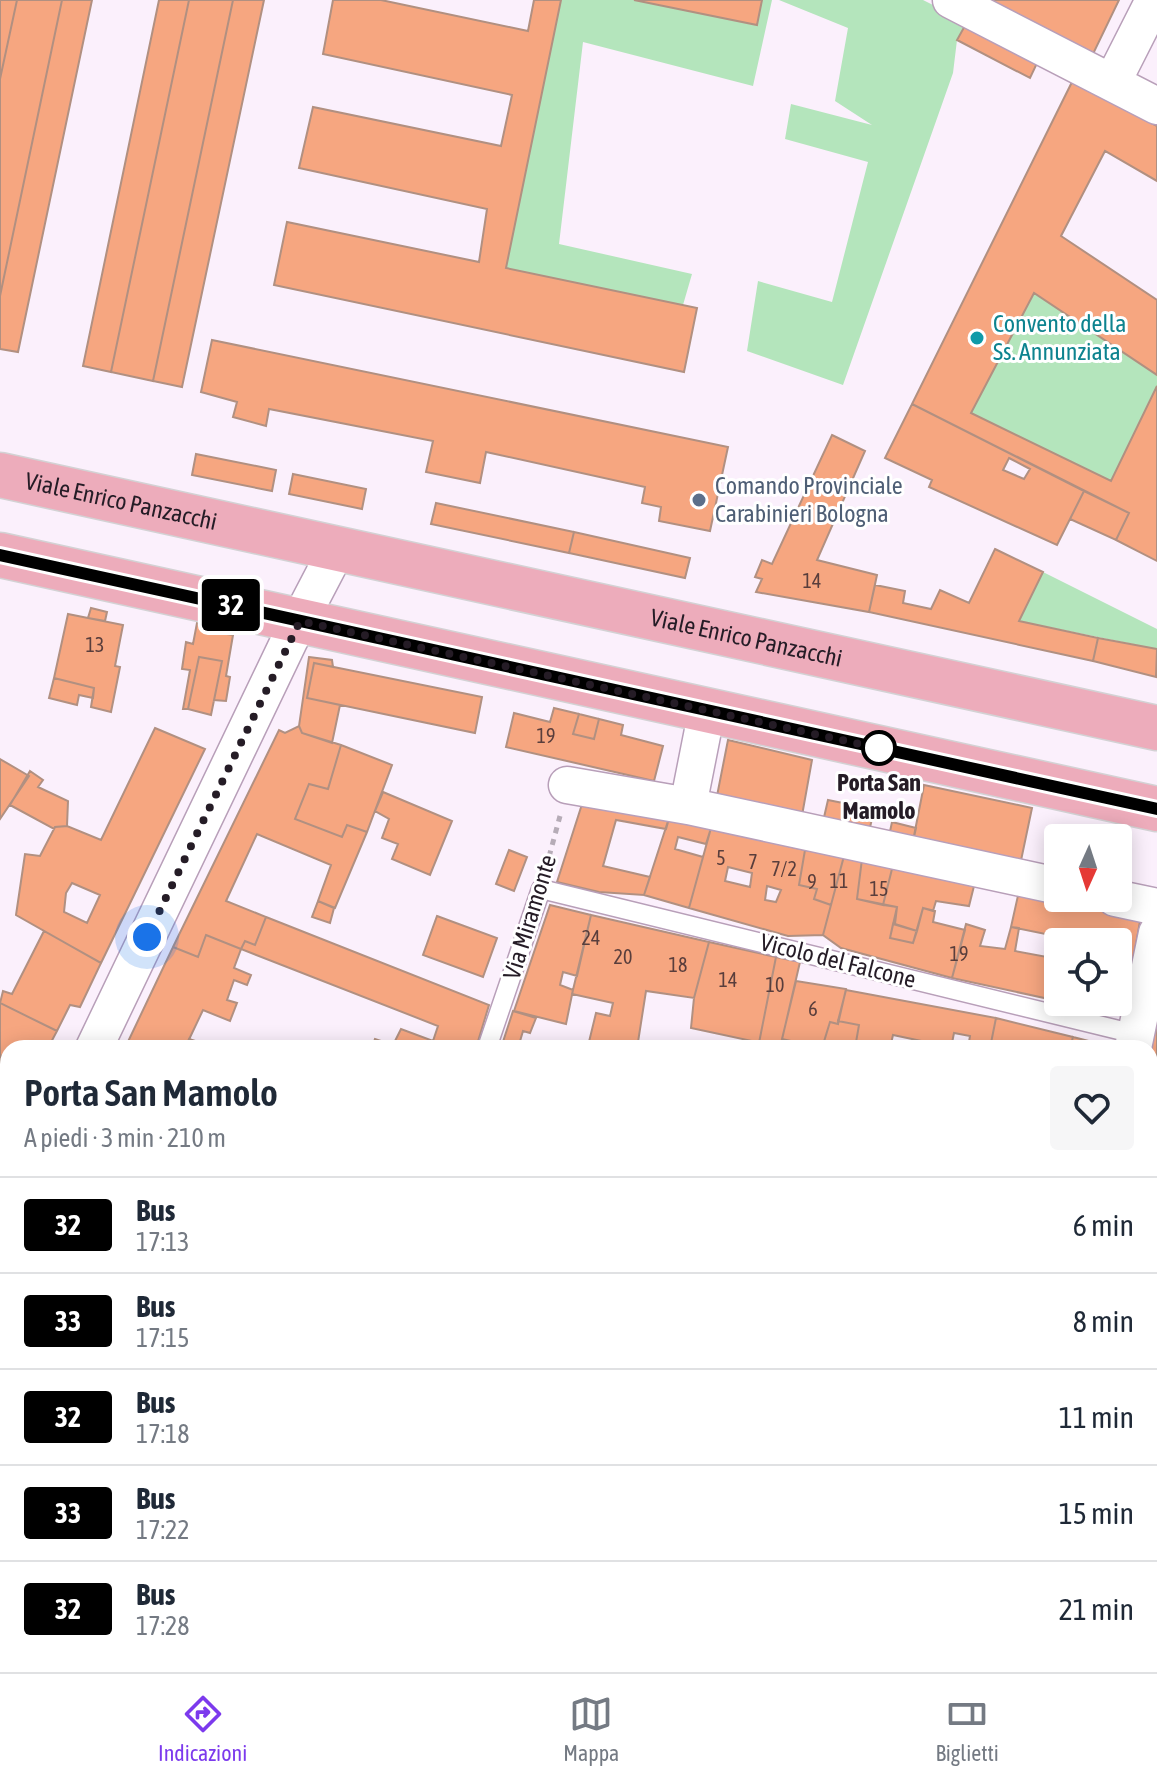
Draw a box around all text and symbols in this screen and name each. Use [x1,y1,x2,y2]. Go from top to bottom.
place label: Convento della Ss. Annunziata [993,310,1126,365]
marker: Convento della Ss. Annunziata [968,329,986,347]
street label: Viale Enrico Panzacchi [23,467,220,535]
place label: Comando Provinciale Carabinieri Bologna [715,472,903,527]
marker: Comando Provinciale Carabinieri Bologna [690,491,708,509]
house number: 14 [803,569,821,592]
line badge: 32 [195,579,267,631]
text: 32 [218,589,244,621]
street label: Viale Enrico Panzacchi [648,604,845,672]
house number: 13 [86,633,104,656]
house number: 19 [537,724,555,747]
marker: Porta San Mamolo [862,731,896,765]
place label: Porta San Mamolo [837,769,921,824]
north arrow [1044,824,1132,912]
map controls [1044,824,1132,1016]
house number: 5 [716,846,726,869]
house number: 7 [748,850,758,873]
street label: Via Miramonte [498,851,561,982]
house number: 7/2 [771,857,797,880]
house number: 11 [830,869,848,892]
house number: 9 [807,870,817,893]
house number: 15 [870,877,888,900]
your location [127,917,167,957]
house number: 24 [582,926,600,949]
street label: Vicolo del Falcone [758,928,919,993]
button: locate [1044,928,1132,1016]
house number: 19 [950,942,968,965]
house number: 20 [614,945,632,968]
house number: 18 [669,953,687,976]
house number: 14 [719,968,737,991]
house number: 10 [766,973,784,996]
house number: 6 [808,997,818,1020]
button: heart [1050,1066,1134,1150]
text: Porta San Mamolo [24,1071,278,1114]
text: A piedi · 3 min · 210 m [24,1123,226,1153]
text: Bus [136,1193,175,1227]
text: 6 min [1073,1208,1134,1242]
text: 32 [55,1209,81,1241]
text: 17:13 [136,1227,190,1257]
text: Bus [136,1289,175,1323]
text: 8 min [1073,1304,1134,1338]
text: 33 [55,1305,81,1337]
text: 17:15 [136,1323,190,1353]
text: Bus [136,1385,175,1419]
text: 11 min [1059,1400,1134,1434]
text: 32 [55,1401,81,1433]
text: 17:18 [136,1419,190,1449]
text: Bus [136,1481,175,1515]
text: 15 min [1059,1496,1134,1530]
text: 33 [55,1497,81,1529]
text: 17:22 [136,1515,190,1545]
text: Bus [136,1577,175,1611]
text: 21 min [1059,1592,1134,1626]
text: 32 [55,1593,81,1625]
text: 17:28 [136,1611,190,1641]
tab: Indicazioni [158,1692,247,1766]
tab: Mappa [563,1692,619,1766]
tab: Biglietti [935,1692,999,1766]

